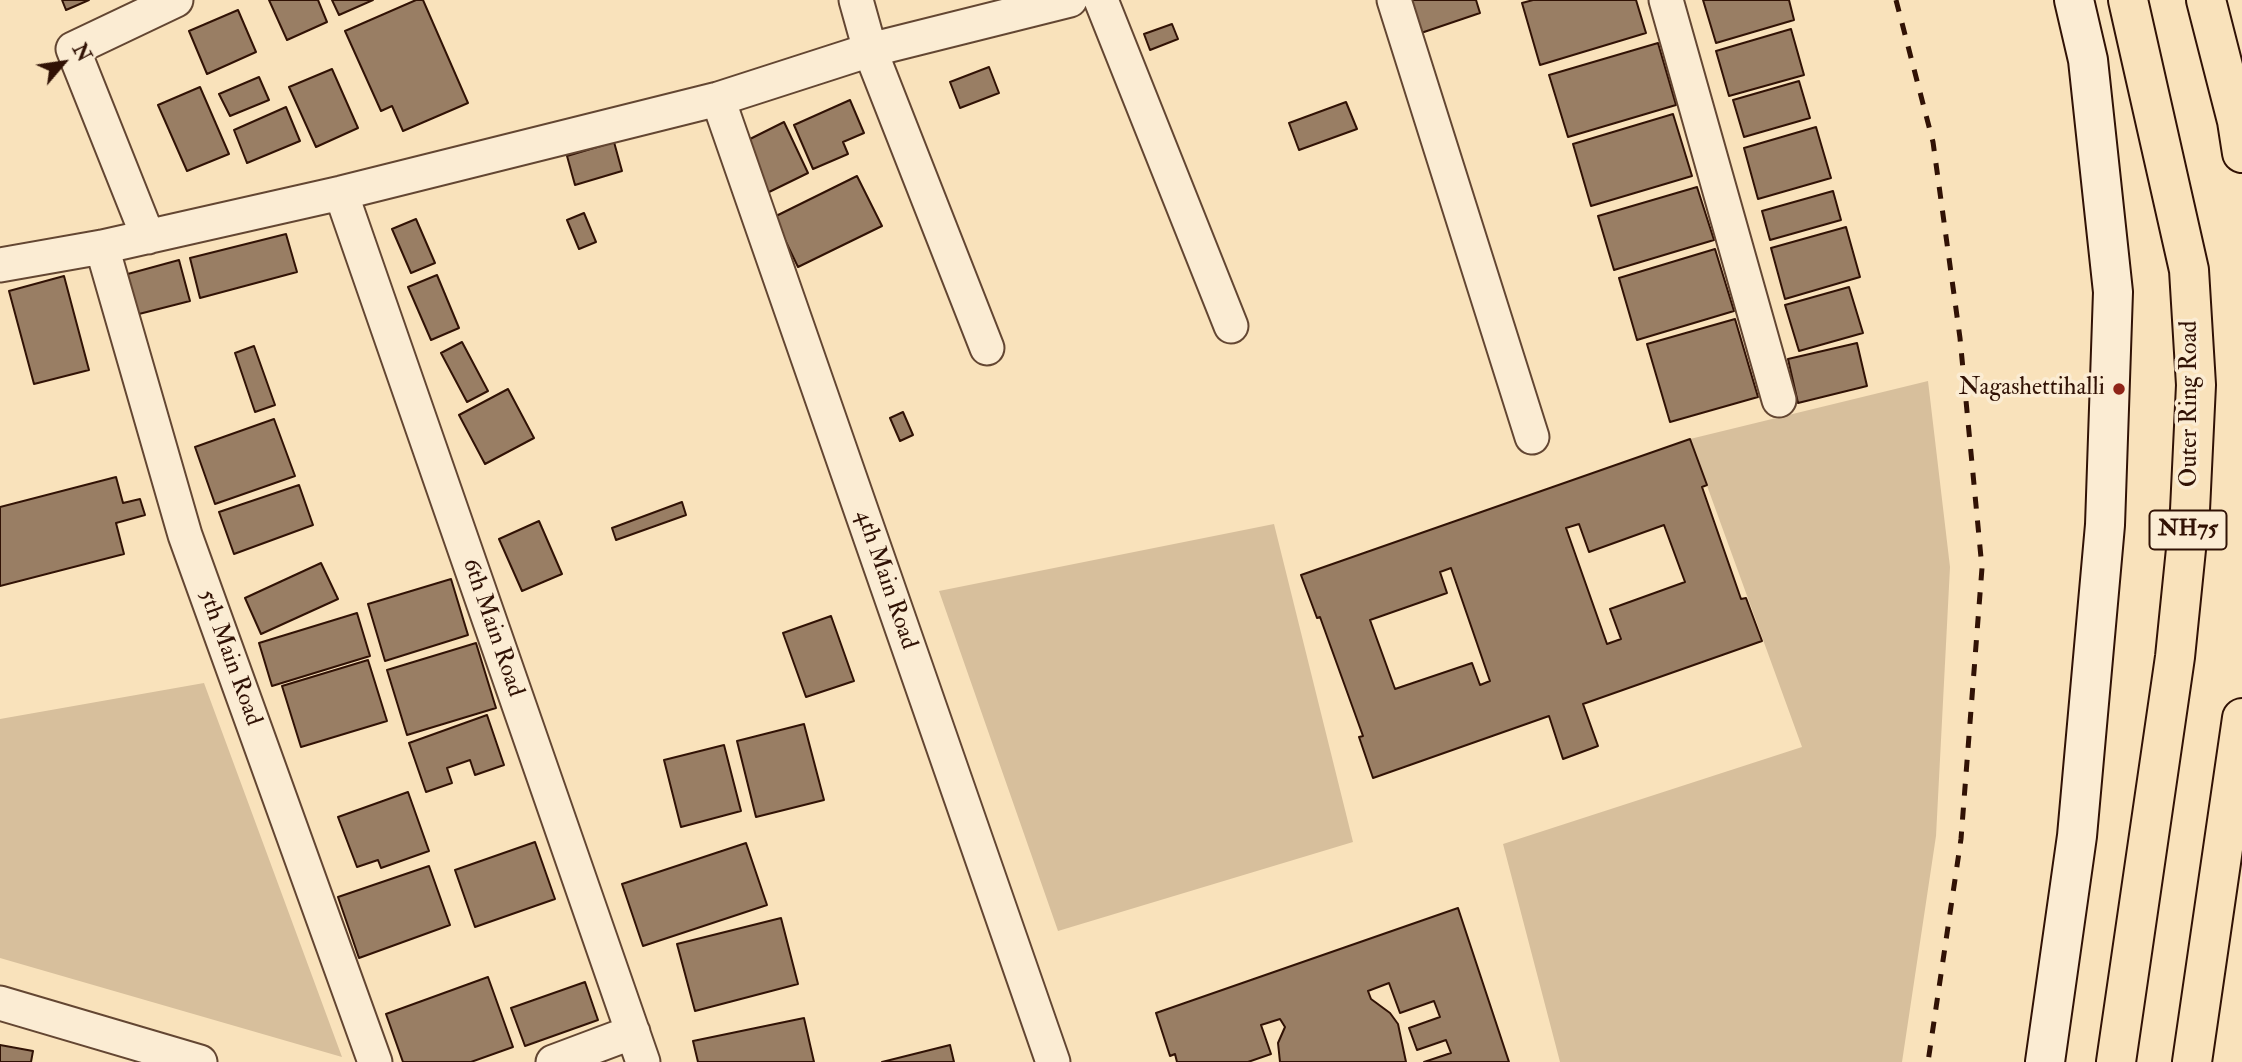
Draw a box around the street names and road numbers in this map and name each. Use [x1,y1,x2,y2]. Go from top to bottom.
street label: Outer Ring Road [2177,321,2205,487]
street label: 4th Main Road [848,507,922,653]
road number: NH75 [2150,510,2226,550]
street label: 6th Main Road [455,555,529,701]
street label: 5th Main Road [191,586,267,730]

